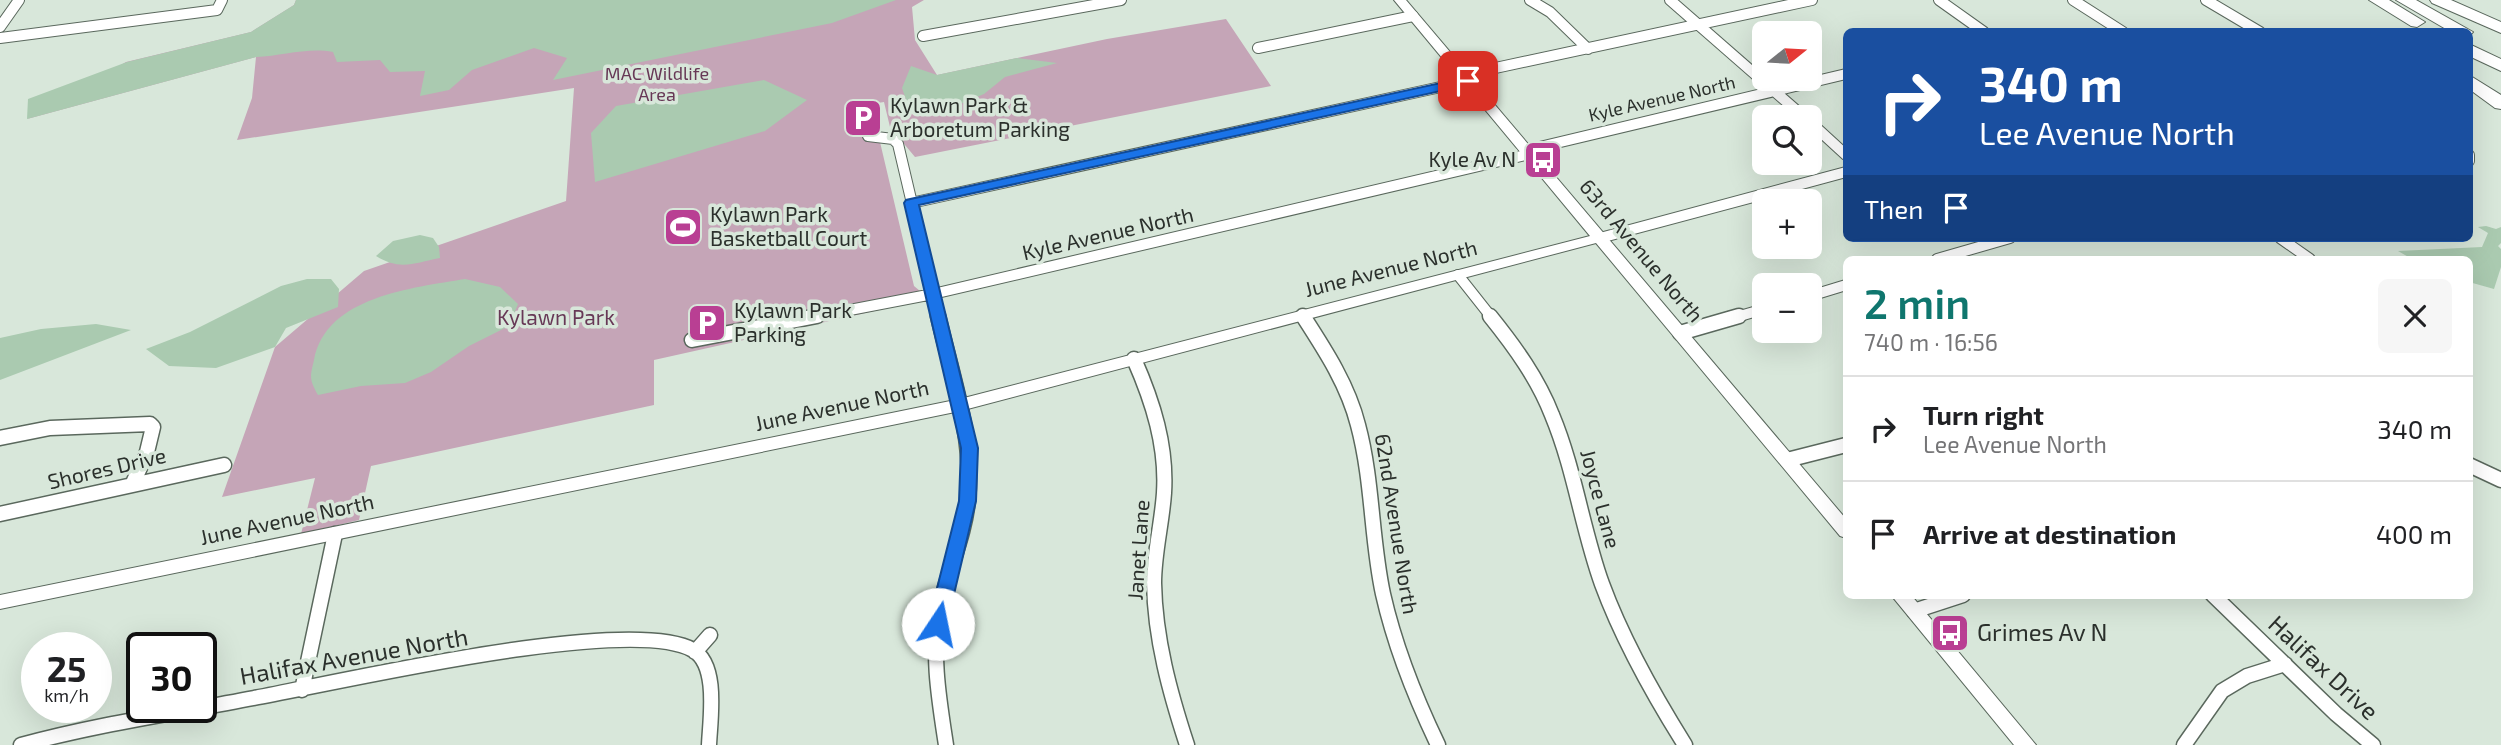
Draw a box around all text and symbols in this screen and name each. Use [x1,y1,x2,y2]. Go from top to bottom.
north arrow [1752,21,1822,91]
map controls [1752,21,1822,343]
pin [1438,51,1498,111]
text: 340 m [1979,53,2123,112]
icon: right [1864,56,1955,147]
park label: MAC Wildlife Area [605,62,709,105]
icon: arrive [1449,62,1487,100]
street label: Kyle Avenue North [1586,70,1737,126]
place label: Kylawn Park & Arboretum Parking [890,92,1070,141]
parking icon: Kylawn Park & Arboretum Parking [842,97,884,139]
button: search [1752,105,1822,175]
text: Lee Avenue North [1979,113,2235,151]
bus stop icon: Kyle Av N [1522,139,1564,181]
place label: Kyle Av N [1429,146,1516,171]
street label: 63rd Avenue North [1575,174,1709,326]
button: + [1752,189,1822,259]
icon: arrive [1937,189,1975,227]
text: Then [1864,193,1923,224]
place label: Kylawn Park Basketball Court [710,201,867,250]
street label: Kyle Avenue North [1020,201,1196,264]
sports icon: Kylawn Park Basketball Court [662,206,704,248]
street label: June Avenue North [1302,234,1480,301]
button: − [1752,273,1822,343]
text: 2 min [1864,277,1970,327]
button: close [2378,279,2452,353]
place label: Kylawn Park Parking [734,297,852,346]
parking icon: Kylawn Park Parking [686,302,728,344]
park label: Kylawn Park [497,304,615,329]
text: 740 m · 16:56 [1864,328,1998,356]
street label: June Avenue North [752,374,931,435]
text: Turn right [1923,399,2044,430]
icon: right [1864,410,1902,448]
text: 340 m [2377,413,2452,444]
text: Lee Avenue North [1923,430,2107,458]
street label: 62nd Avenue North [1371,432,1424,616]
street label: Shores Drive [45,442,168,493]
street label: Joyce Lane [1576,446,1627,551]
street label: June Avenue North [197,488,376,549]
street label: Janet Lane [1122,499,1153,601]
icon: arrive [1864,515,1902,553]
text: Arrive at destination [1923,518,2176,549]
text: 400 m [2376,518,2452,549]
position arrow [901,587,975,661]
street label: Halifax Drive [2263,609,2385,725]
bus stop icon: Grimes Av N [1929,612,1971,654]
place label: Grimes Av N [1977,617,2107,646]
street label: Halifax Avenue North [237,621,470,690]
speed limit sign: 30 [126,632,217,723]
text: 25 [47,647,86,689]
text: km/h [44,684,89,706]

